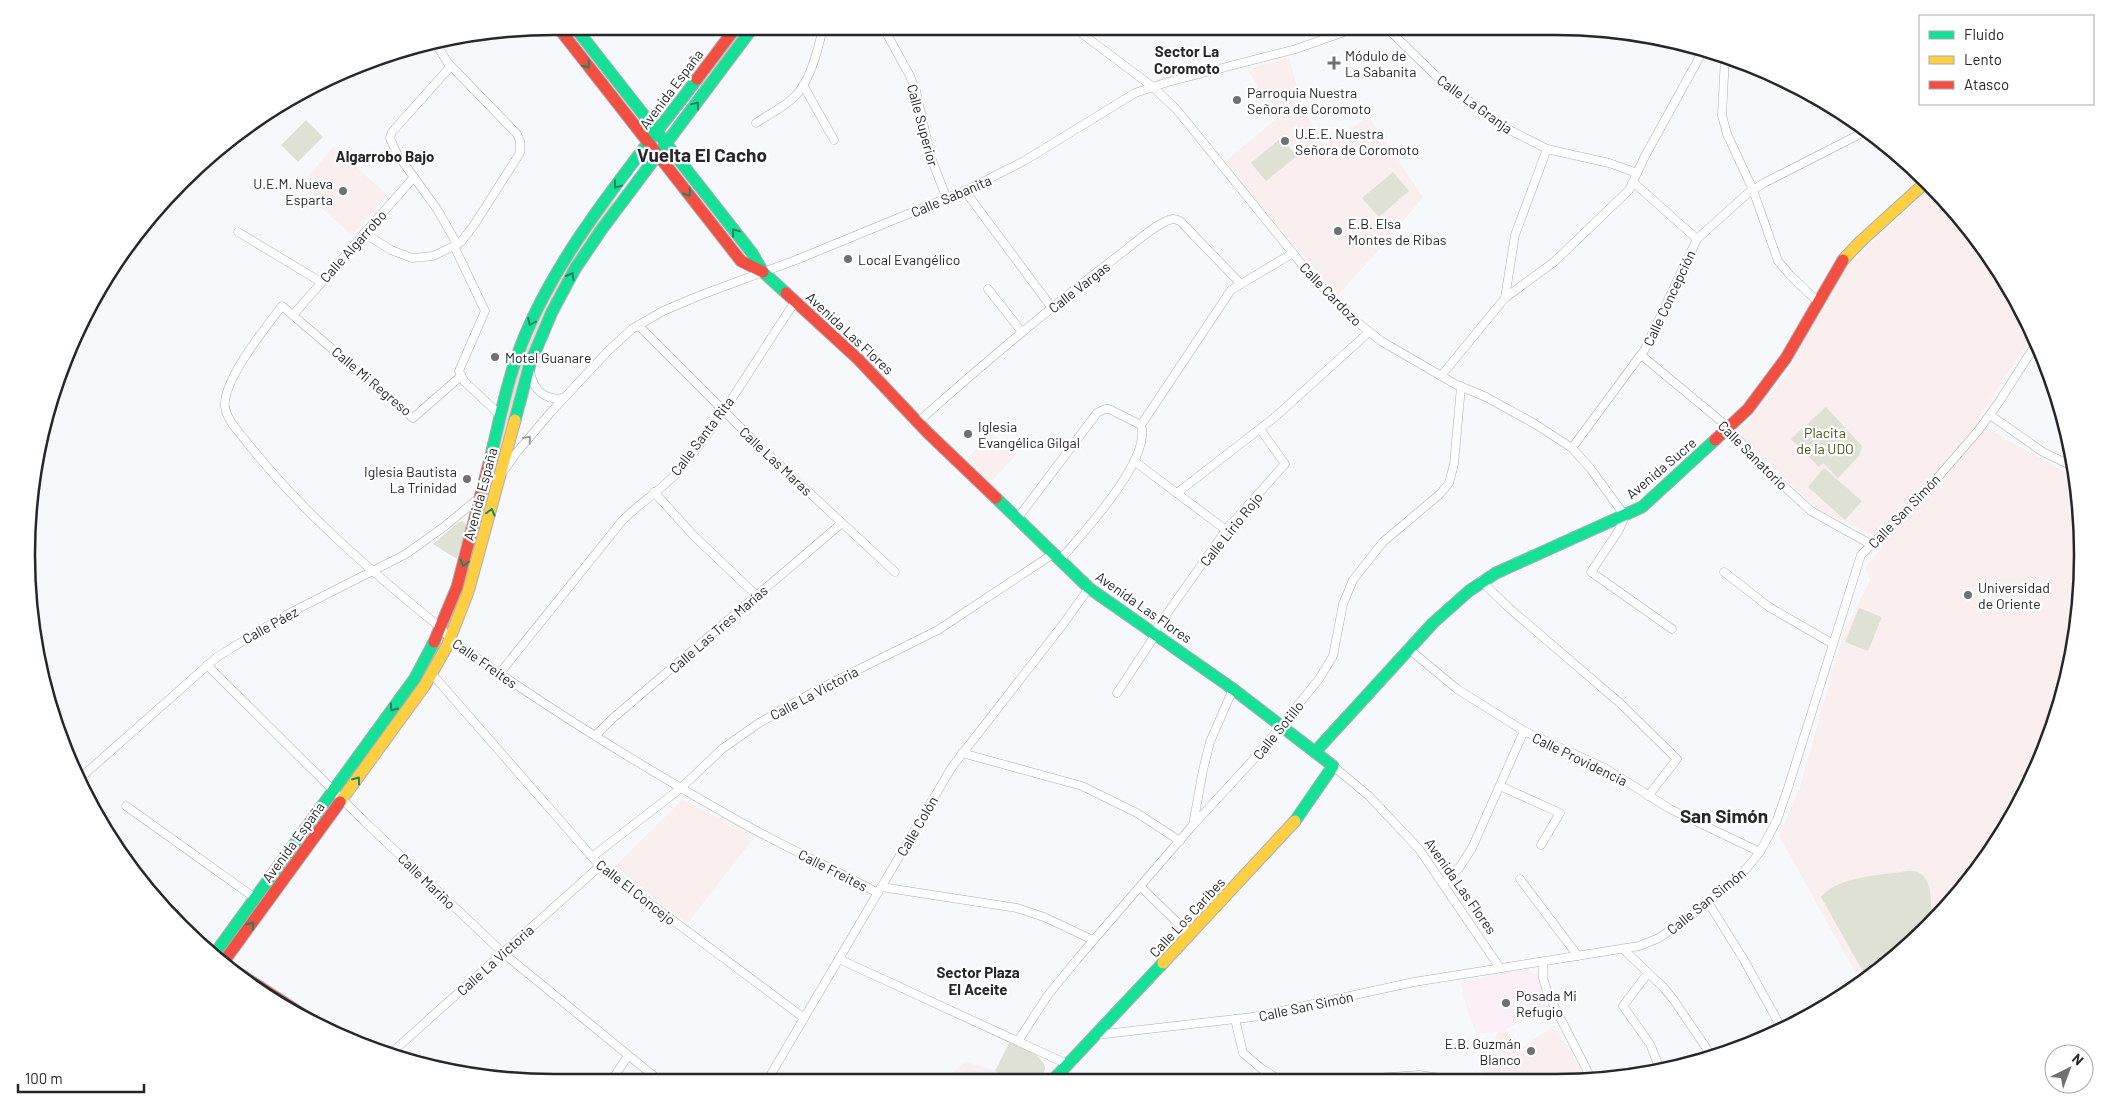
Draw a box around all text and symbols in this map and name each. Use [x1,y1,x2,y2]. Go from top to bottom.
legend [1919,15,2094,105]
text: Fluido [1964,25,2004,43]
district label: Sector La Coromoto [1154,42,1220,77]
street label: Avenida España [635,46,707,132]
place label: Módulo de La Sabanita [1345,47,1416,80]
text: Lento [1964,50,2002,68]
marker: Módulo de La Sabanita [1327,56,1341,70]
one-way arrow [581,59,589,68]
street label: Calle La Granja [1434,71,1516,137]
text: Atasco [1964,75,2009,93]
street label: Calle Superior [904,82,942,168]
place label: Parroquia Nuestra Señora de Coromoto [1247,84,1371,117]
marker: Parroquia Nuestra Señora de Coromoto [1231,94,1243,106]
one-way arrow [690,102,698,111]
place label: U.E.E. Nuestra Señora de Coromoto [1295,125,1419,158]
marker: U.E.E. Nuestra Señora de Coromoto [1279,135,1291,147]
district label: Vuelta El Cacho [637,143,767,166]
district label: Algarrobo Bajo [336,147,434,165]
street label: Calle Sabanita [908,171,994,221]
place label: U.E.M. Nueva Esparta [253,175,333,208]
one-way arrow [615,179,623,188]
marker: U.E.M. Nueva Esparta [337,185,349,197]
one-way arrow [682,188,691,197]
street label: Calle Algarrobo [316,206,390,286]
place label: E.B. Elsa Montes de Ribas [1348,215,1447,248]
marker: E.B. Elsa Montes de Ribas [1332,225,1344,237]
one-way arrow [733,229,741,238]
street label: Calle Concepción [1639,247,1699,349]
place label: Local Evangélico [858,251,960,268]
marker: Local Evangélico [842,253,854,265]
street label: Calle Vargas [1045,258,1113,316]
street label: Calle Cardozo [1296,259,1366,329]
one-way arrow [565,273,575,282]
street label: Avenida Las Flores [803,288,897,378]
one-way arrow [527,317,538,326]
street label: Calle Mi Regreso [329,343,415,419]
place label: Motel Guanare [505,349,591,366]
marker: Motel Guanare [489,351,501,363]
street label: Calle Santa Rita [667,393,737,479]
street label: Calle Sanatorio [1715,417,1791,493]
place label: Iglesia Evangélica Gilgal [978,418,1080,451]
street label: Calle Las Maras [736,423,816,499]
park label: Placita de la UDO [1796,424,1854,457]
marker: Iglesia Evangélica Gilgal [962,428,974,440]
street label: Avenida Sucre [1623,434,1699,502]
one-way arrow [523,435,532,444]
street label: Avenida España [459,446,501,542]
place label: Iglesia Bautista La Trinidad [364,463,457,496]
street label: Calle San Simón [1864,470,1944,552]
marker: Iglesia Bautista La Trinidad [461,473,473,485]
street label: Calle Lirio Rojo [1196,489,1266,569]
one-way arrow [485,508,495,516]
one-way arrow [459,558,470,567]
street label: Avenida Las Flores [1093,568,1195,647]
place label: Universidad de Oriente [1978,579,2050,612]
street label: Calle Las Tres Marías [665,581,771,676]
marker: Universidad de Oriente [1962,589,1974,601]
street label: Calle Páez [239,603,301,647]
street label: Calle Freites [449,635,521,692]
street label: Calle La Victoria [767,663,861,723]
street label: Calle Sotillo [1249,697,1307,763]
one-way arrow [390,702,399,712]
street label: Calle Providencia [1530,729,1630,789]
one-way arrow [351,776,360,785]
street label: Calle Colón [893,793,941,859]
street label: Avenida España [258,798,328,886]
district label: San Simón [1680,804,1768,827]
street label: Avenida Las Flores [1422,835,1501,937]
street label: Calle Freites [796,845,871,895]
street label: Calle Mariño [395,849,459,913]
street label: Calle El Concejo [593,856,679,928]
street label: Calle San Simón [1663,864,1749,938]
street label: Calle Los Caribes [1146,873,1229,961]
one-way arrow [245,921,254,931]
street label: Calle La Victoria [453,921,537,999]
district label: Sector Plaza El Aceite [936,963,1020,998]
place label: Posada Mi Refugio [1516,987,1577,1020]
street label: Calle San Simón [1257,988,1355,1024]
marker: Posada Mi Refugio [1500,997,1512,1009]
place label: E.B. Guzmán Blanco [1445,1035,1521,1068]
north arrow [2044,1044,2094,1094]
marker: E.B. Guzmán Blanco [1525,1045,1537,1057]
text: N [2069,1050,2087,1068]
scale bar [18,1062,144,1094]
text: 100 m [25,1069,63,1087]

